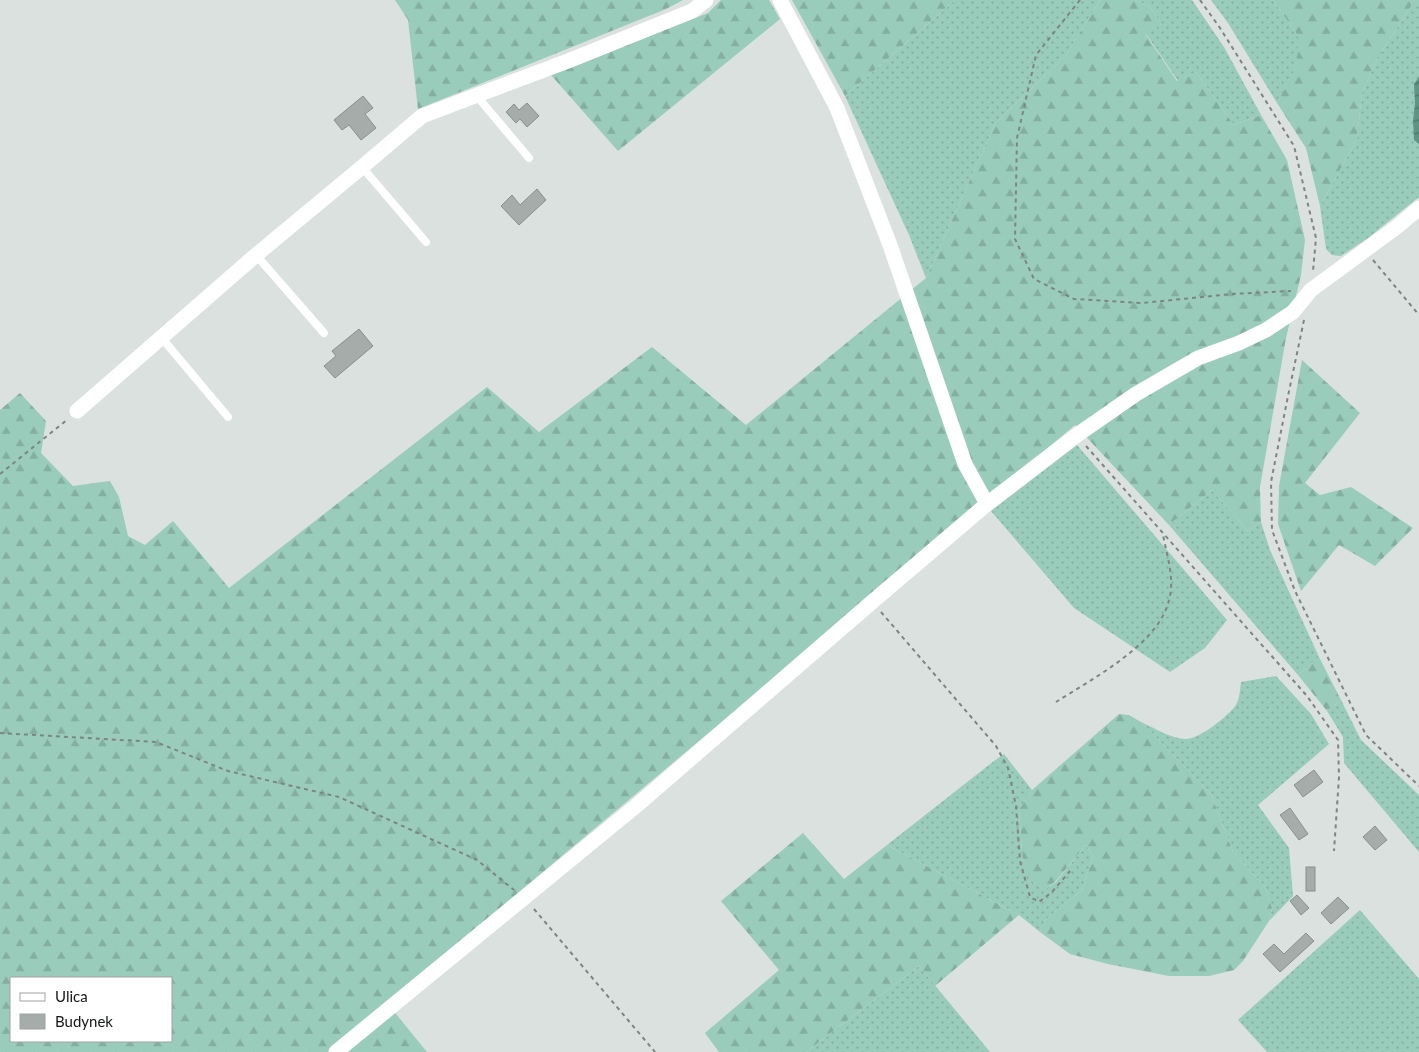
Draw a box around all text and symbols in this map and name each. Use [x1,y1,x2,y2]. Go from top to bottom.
legend [10,977,172,1042]
text: Ulica [55,987,88,1005]
text: Budynek [55,1012,113,1030]

